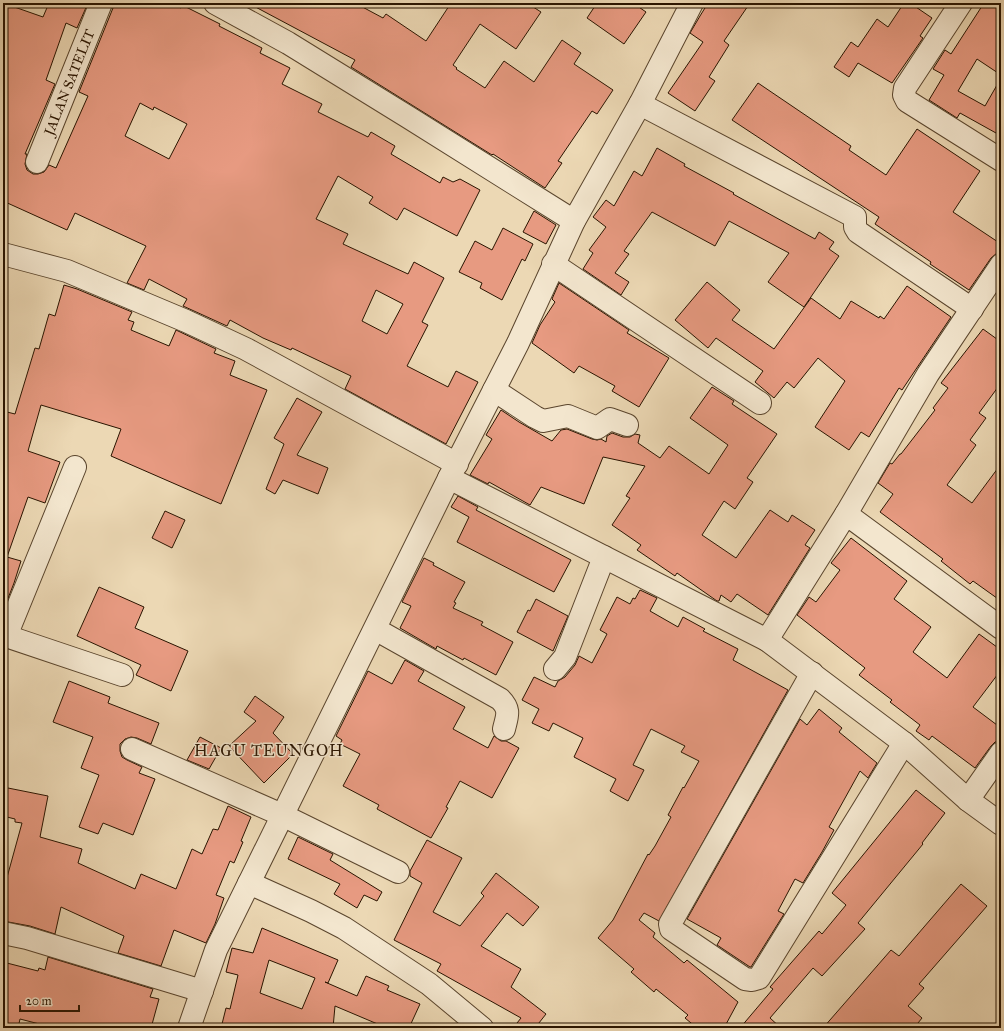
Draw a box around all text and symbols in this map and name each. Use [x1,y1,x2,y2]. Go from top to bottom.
street label: JALAN SATELIT [39,26,98,140]
district label: HAGU TEUNGOH [194,741,344,760]
scale bar [20,987,79,1013]
text: 20 m [26,994,52,1008]

